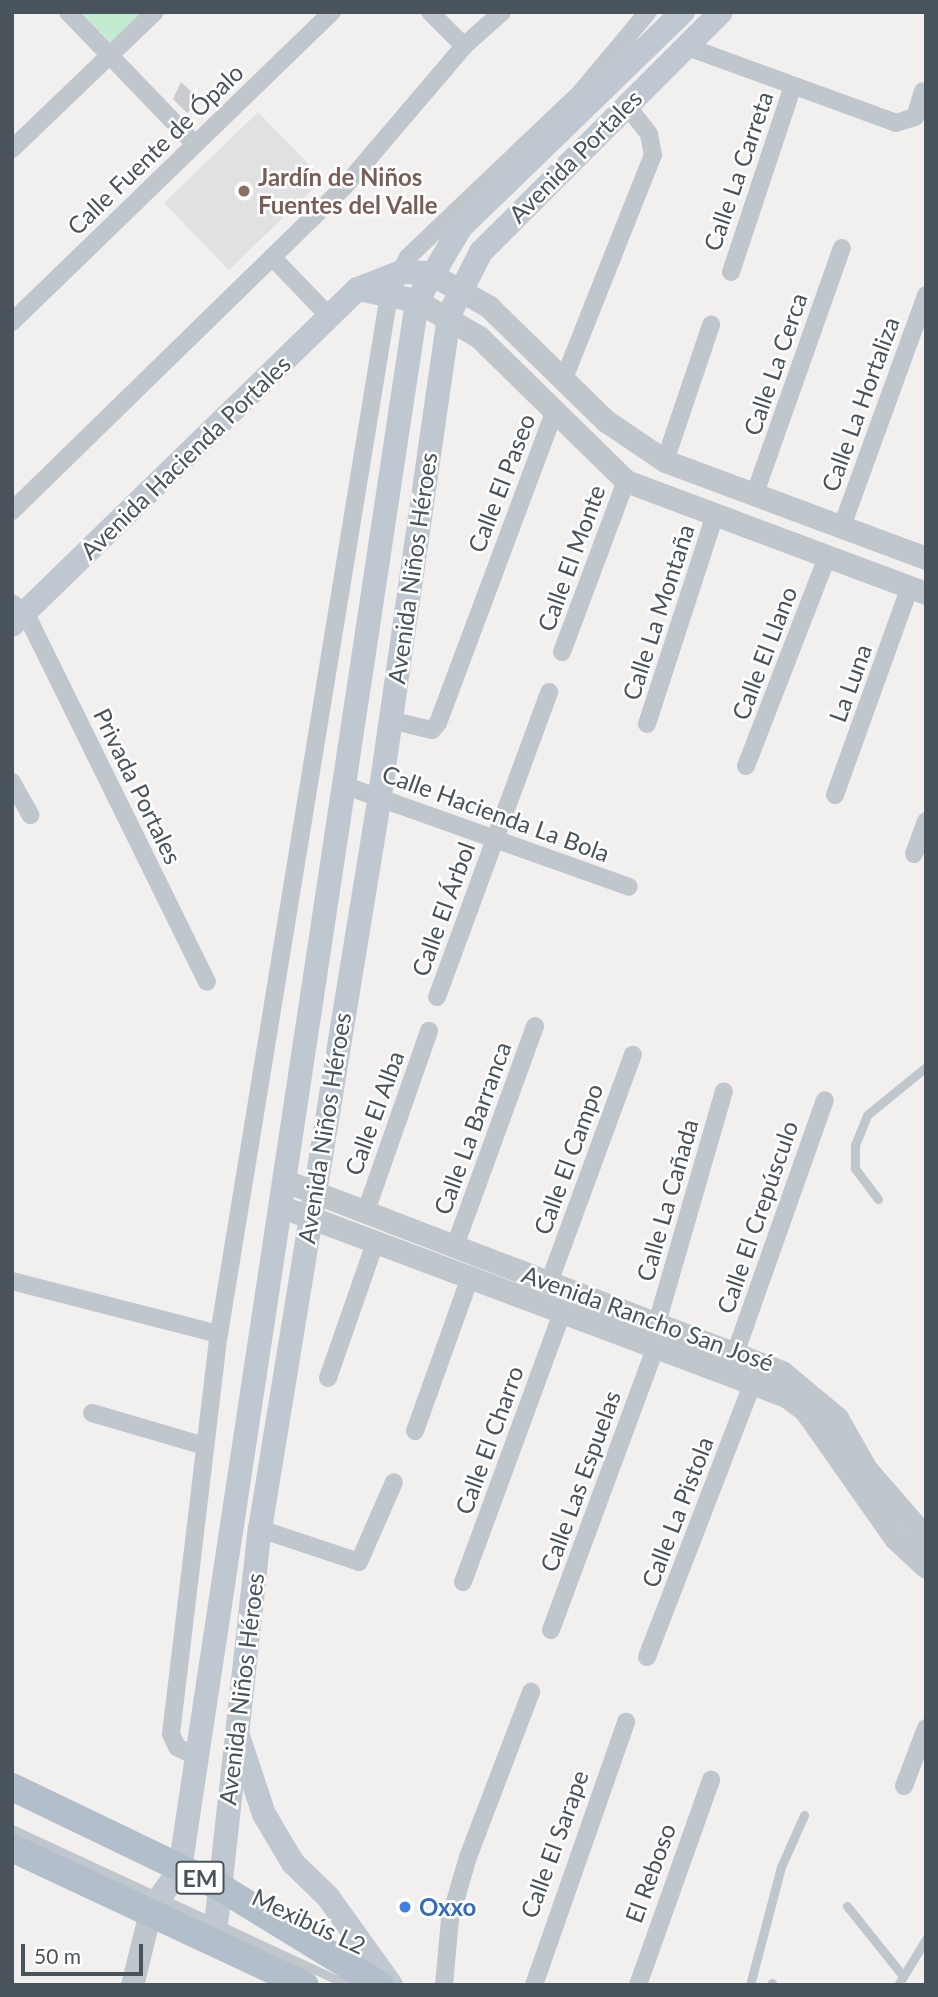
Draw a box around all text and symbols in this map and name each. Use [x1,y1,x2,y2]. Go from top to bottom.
street label: Calle Fuente de Ópalo [61,58,249,240]
street label: Avenida Portales [503,84,647,228]
street label: Calle La Carreta [697,88,779,254]
place label: Jardín de Niños Fuentes del Valle [258,163,438,219]
marker: Jardín de Niños Fuentes del Valle [236,183,252,199]
street label: Calle La Cerca [737,289,813,439]
street label: Calle La Hortaliza [815,313,905,495]
street label: Avenida Hacienda Portales [74,349,296,565]
street label: Calle El Paseo [461,410,541,556]
street label: Avenida Niños Héroes [381,450,443,686]
street label: Calle El Monte [531,481,611,635]
street label: Calle La Montaña [616,520,700,704]
street label: Calle El Llano [725,582,803,724]
street label: La Luna [823,640,877,726]
street label: Privada Portales [88,703,188,869]
street label: Calle Hacienda La Bola [378,758,614,868]
street label: Calle El Árbol [405,838,481,980]
street label: Avenida Niños Héroes [292,1010,356,1246]
street label: Calle La Barranca [427,1038,517,1218]
street label: Calle El Alba [338,1047,410,1179]
street label: Calle El Campo [527,1080,609,1238]
street label: Calle La Cañada [630,1116,704,1284]
street label: Calle El Crepúsculo [711,1117,803,1317]
street label: Avenida Rancho San José [518,1259,778,1377]
street label: Calle El Charro [449,1362,529,1518]
street label: Calle Las Espuelas [534,1387,626,1575]
street label: Calle La Pistola [635,1433,719,1591]
street label: Avenida Niños Héroes [212,1571,270,1807]
street label: Calle El Sarape [514,1766,594,1922]
street label: El Reboso [619,1819,681,1927]
road number: EM [176,1858,224,1898]
street label: Mexibús L2 [248,1882,370,1960]
place label: Oxxo [419,1893,476,1921]
marker: Oxxo [397,1899,413,1915]
scale bar [24,1930,147,1974]
text: 50 m [34,1943,81,1968]

